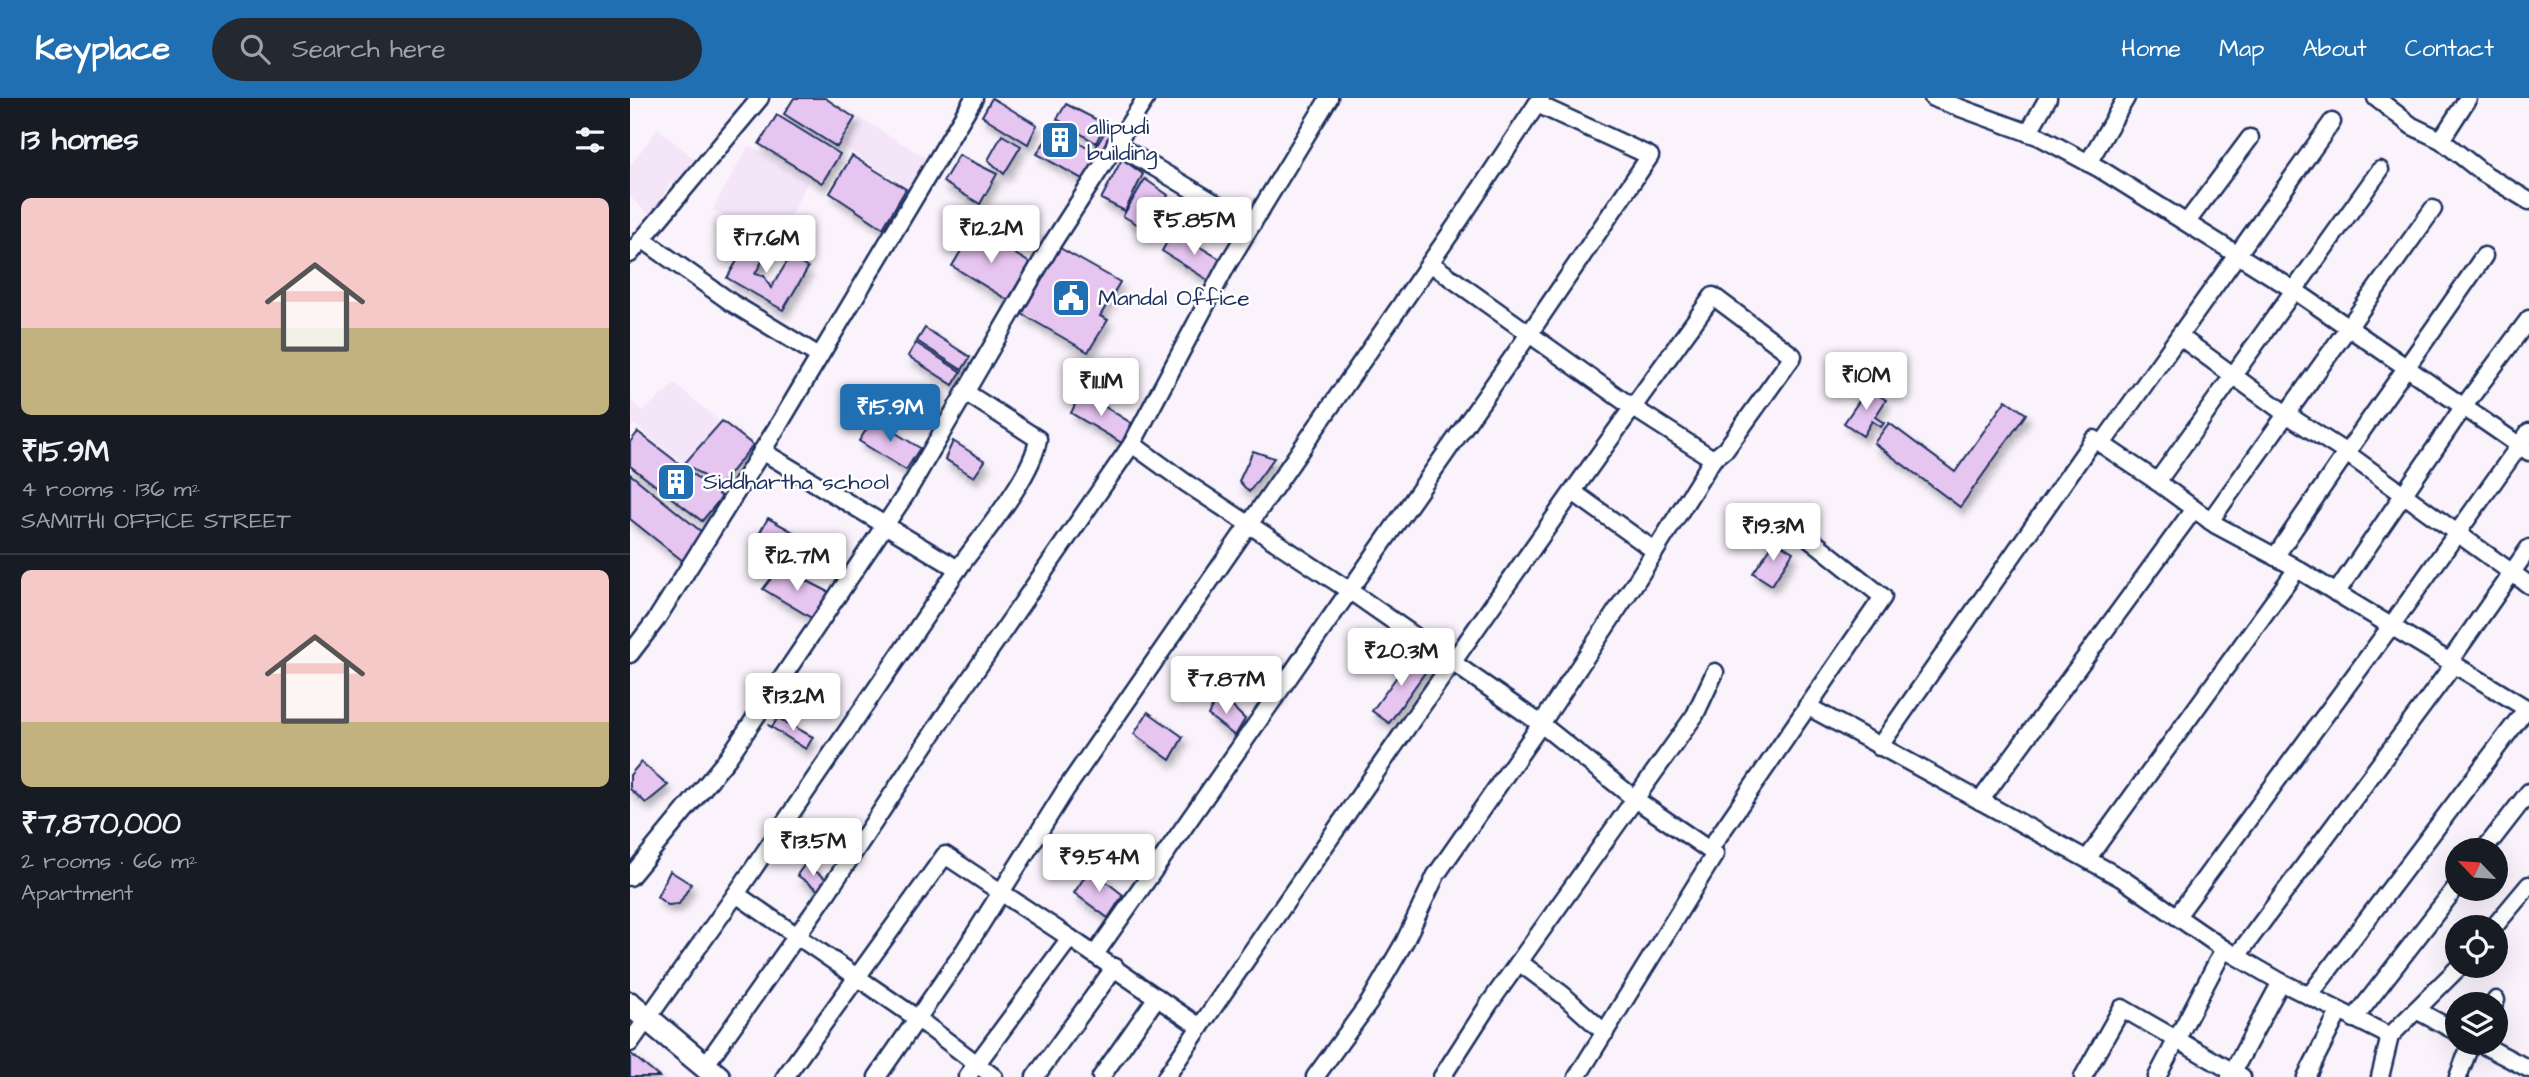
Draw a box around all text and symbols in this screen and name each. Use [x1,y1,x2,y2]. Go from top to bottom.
search box [212,18,702,81]
text: Keyplace [35,26,170,72]
icon: search [236,30,274,68]
text: Search here [292,31,445,67]
text: Home [2121,32,2181,66]
text: Map [2219,32,2264,66]
text: About [2302,32,2367,66]
text: Contact [2405,32,2494,66]
place label: allipudi building [1087,111,1157,170]
text: 13 homes [21,119,138,161]
building icon: allipudi building [1039,119,1081,161]
icon: filters [571,121,609,159]
pin: ₹5.85M [1137,198,1251,257]
text: ₹5.85M [1153,204,1235,236]
pin: ₹12.2M [934,206,1048,265]
text: ₹12.2M [959,212,1023,244]
pin: ₹17.6M [709,216,823,275]
text: ₹17.6M [733,222,799,254]
icon: home [252,244,378,370]
public building icon: Mandal Office [1050,277,1092,319]
place label: Mandal Office [1098,282,1250,314]
pin: ₹10M [1825,352,1907,412]
pin: ₹11.1M [1044,358,1158,418]
text: ₹10M [1841,359,1891,391]
text: ₹11.1M [1079,365,1123,397]
pin: ₹15.9M [833,384,947,444]
text: ₹15.9M [856,391,924,423]
text: ₹15.9M [21,431,109,473]
building icon: Siddhartha school [655,461,697,503]
place label: Siddhartha school [703,466,889,498]
text: 4 rooms · 136 m² [21,473,200,505]
pin: ₹19.3M [1716,504,1830,563]
text: SAMITHI OFFICE STREET [21,505,291,537]
text: ₹19.3M [1741,510,1805,542]
pin: ₹12.7M [740,533,854,593]
text: ₹12.7M [764,540,830,572]
icon: home [252,616,378,742]
pin: ₹20.3M [1344,628,1458,688]
text: ₹20.3M [1364,635,1438,667]
pin: ₹7.87M [1169,656,1283,716]
text: ₹7.87M [1187,663,1265,695]
pin: ₹13.2M [736,674,850,733]
text: ₹13.2M [761,680,825,712]
text: ₹7,870,000 [21,803,181,845]
pin: ₹13.5M [756,818,870,878]
text: ₹13.5M [780,825,846,857]
pin: ₹9.54M [1042,834,1156,894]
north arrow [2445,838,2508,901]
map controls [2445,838,2508,1055]
text: ₹9.54M [1059,841,1139,873]
text: 2 rooms · 66 m² [21,845,198,877]
text: Apartment [21,877,133,909]
button: locate [2445,915,2508,978]
button: layers [2445,992,2508,1055]

